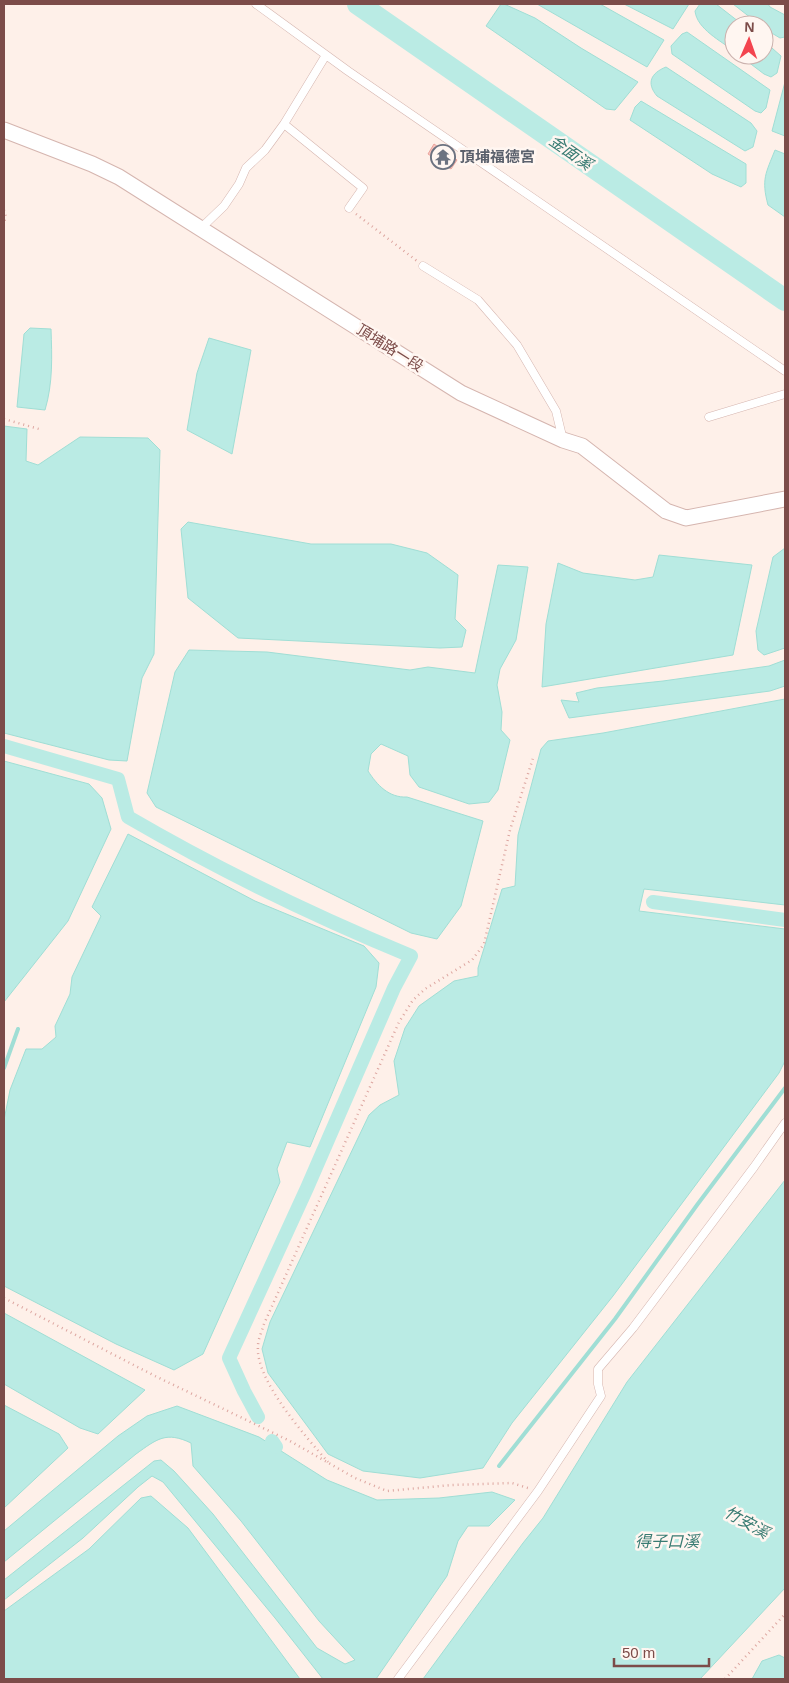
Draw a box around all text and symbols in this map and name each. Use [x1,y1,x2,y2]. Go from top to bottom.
north arrow [724,15,774,65]
text: N [744,19,755,35]
water label: 金面溪 [546,132,597,174]
temple icon: 頂埔福德宮 [430,144,456,170]
place label: 頂埔福德宮 [460,148,535,165]
street label: 頂埔路一段 [354,320,427,375]
water label: 竹安溪 [722,1503,774,1542]
water label: 得子口溪 [635,1533,701,1550]
scale bar [614,1636,709,1668]
text: 50 m [622,1644,655,1661]

